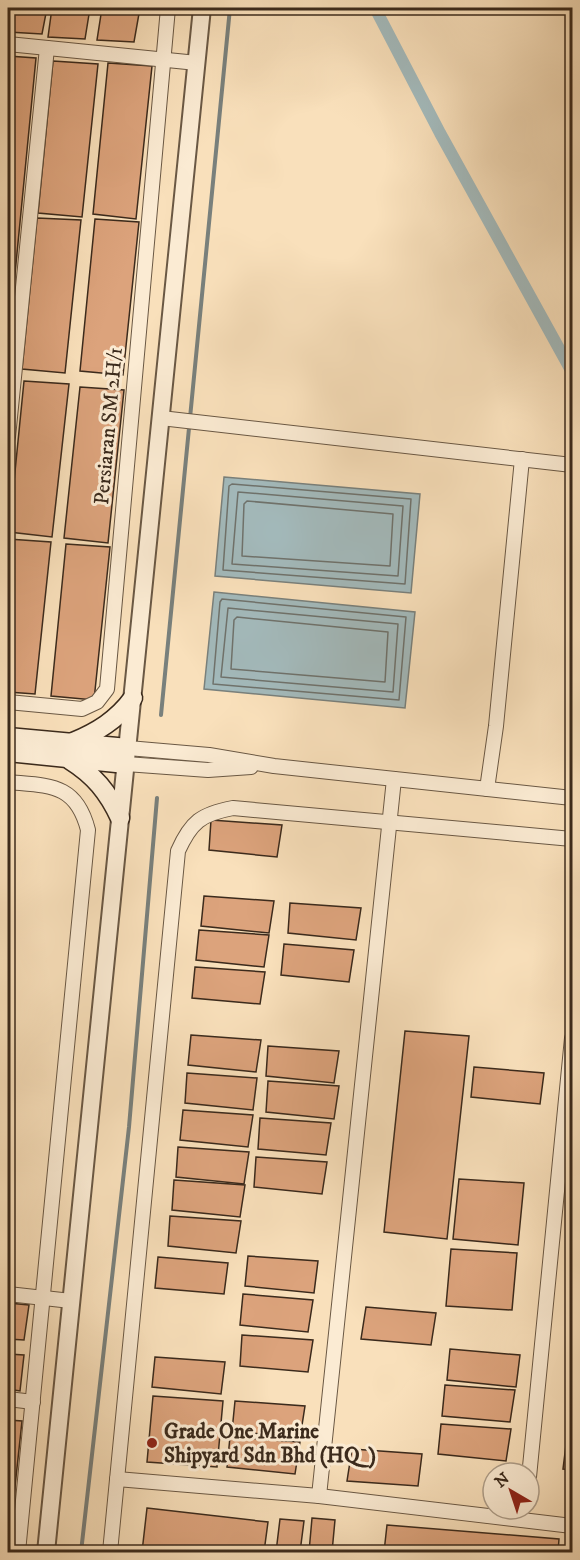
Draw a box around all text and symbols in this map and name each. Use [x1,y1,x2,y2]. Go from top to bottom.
street label: Persiaran SM 2H/1 [89,346,129,506]
place label: Grade One Marine Shipyard Sdn Bhd (HQ) [164,1419,376,1469]
marker: Grade One Marine Shipyard Sdn Bhd (HQ) [145,1436,159,1450]
north arrow [481,1461,541,1521]
text: N [491,1468,514,1492]

